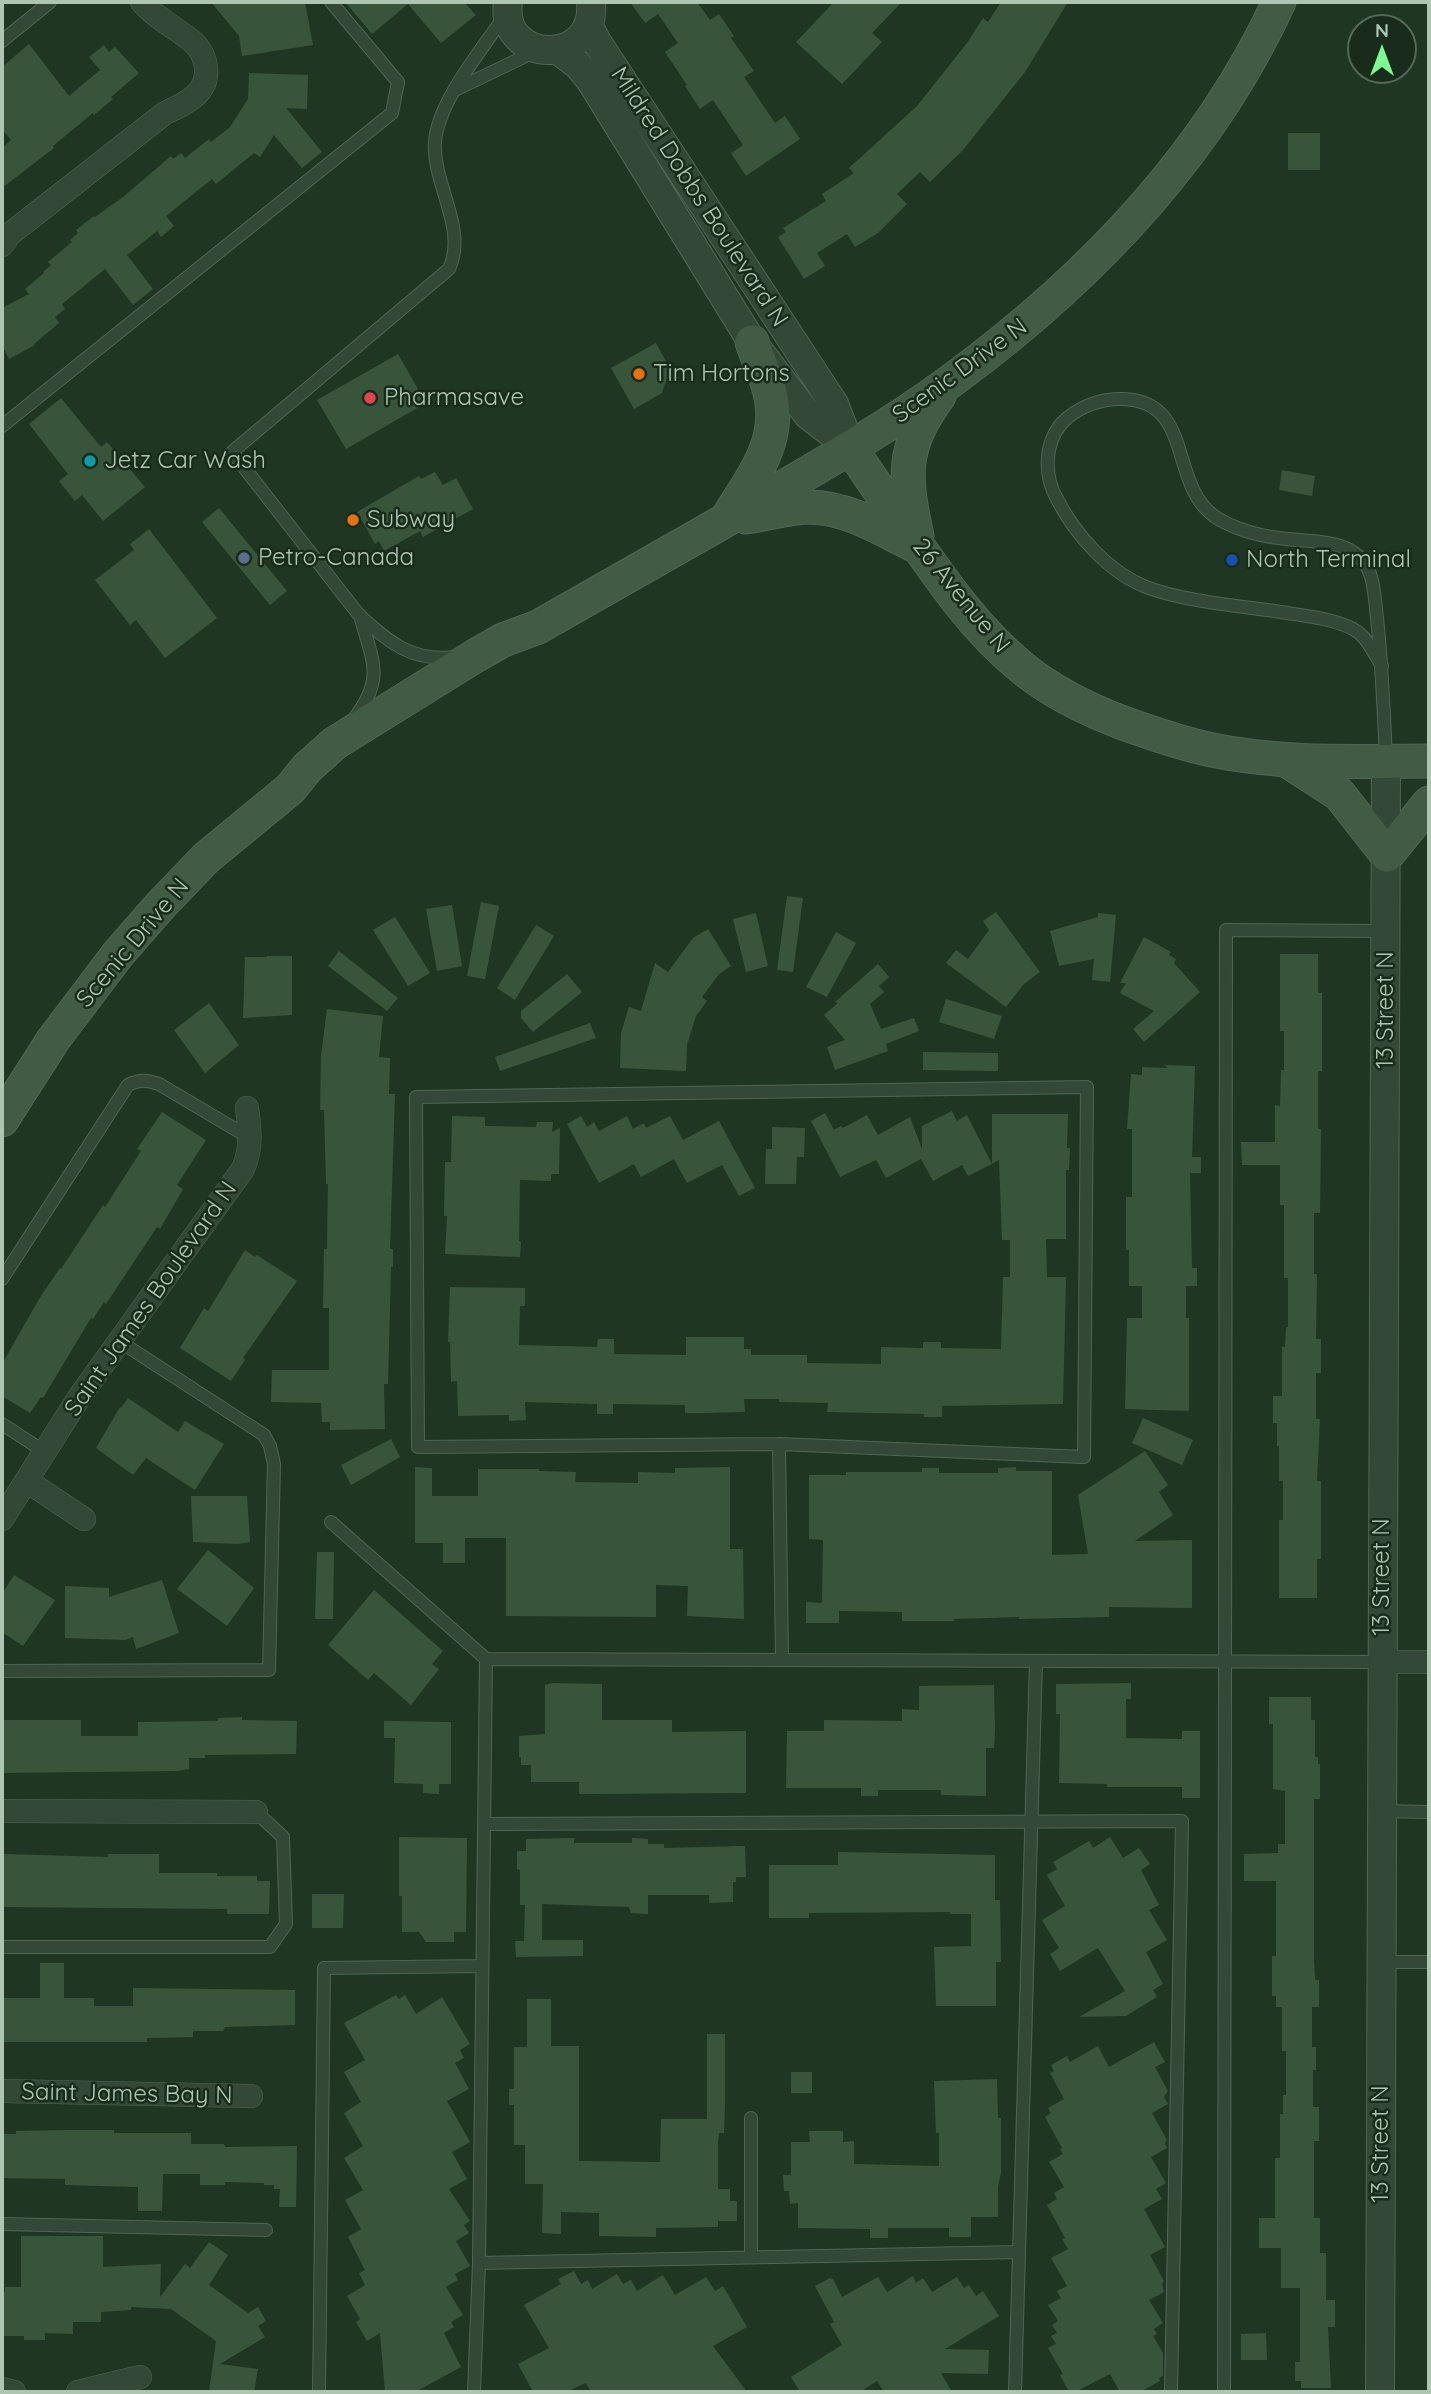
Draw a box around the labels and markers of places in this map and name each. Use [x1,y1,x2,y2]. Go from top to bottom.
place label: Tim Hortons [653,360,790,388]
marker: Tim Hortons [631,366,647,382]
place label: Pharmasave [384,384,524,412]
marker: Pharmasave [362,390,378,406]
place label: Jetz Car Wash [104,447,266,475]
marker: Jetz Car Wash [82,453,98,469]
place label: Subway [367,506,455,534]
marker: Subway [345,512,361,528]
place label: Petro-Canada [258,544,414,572]
place label: North Terminal [1246,546,1411,574]
marker: Petro-Canada [236,550,252,566]
marker: North Terminal [1224,552,1240,568]

